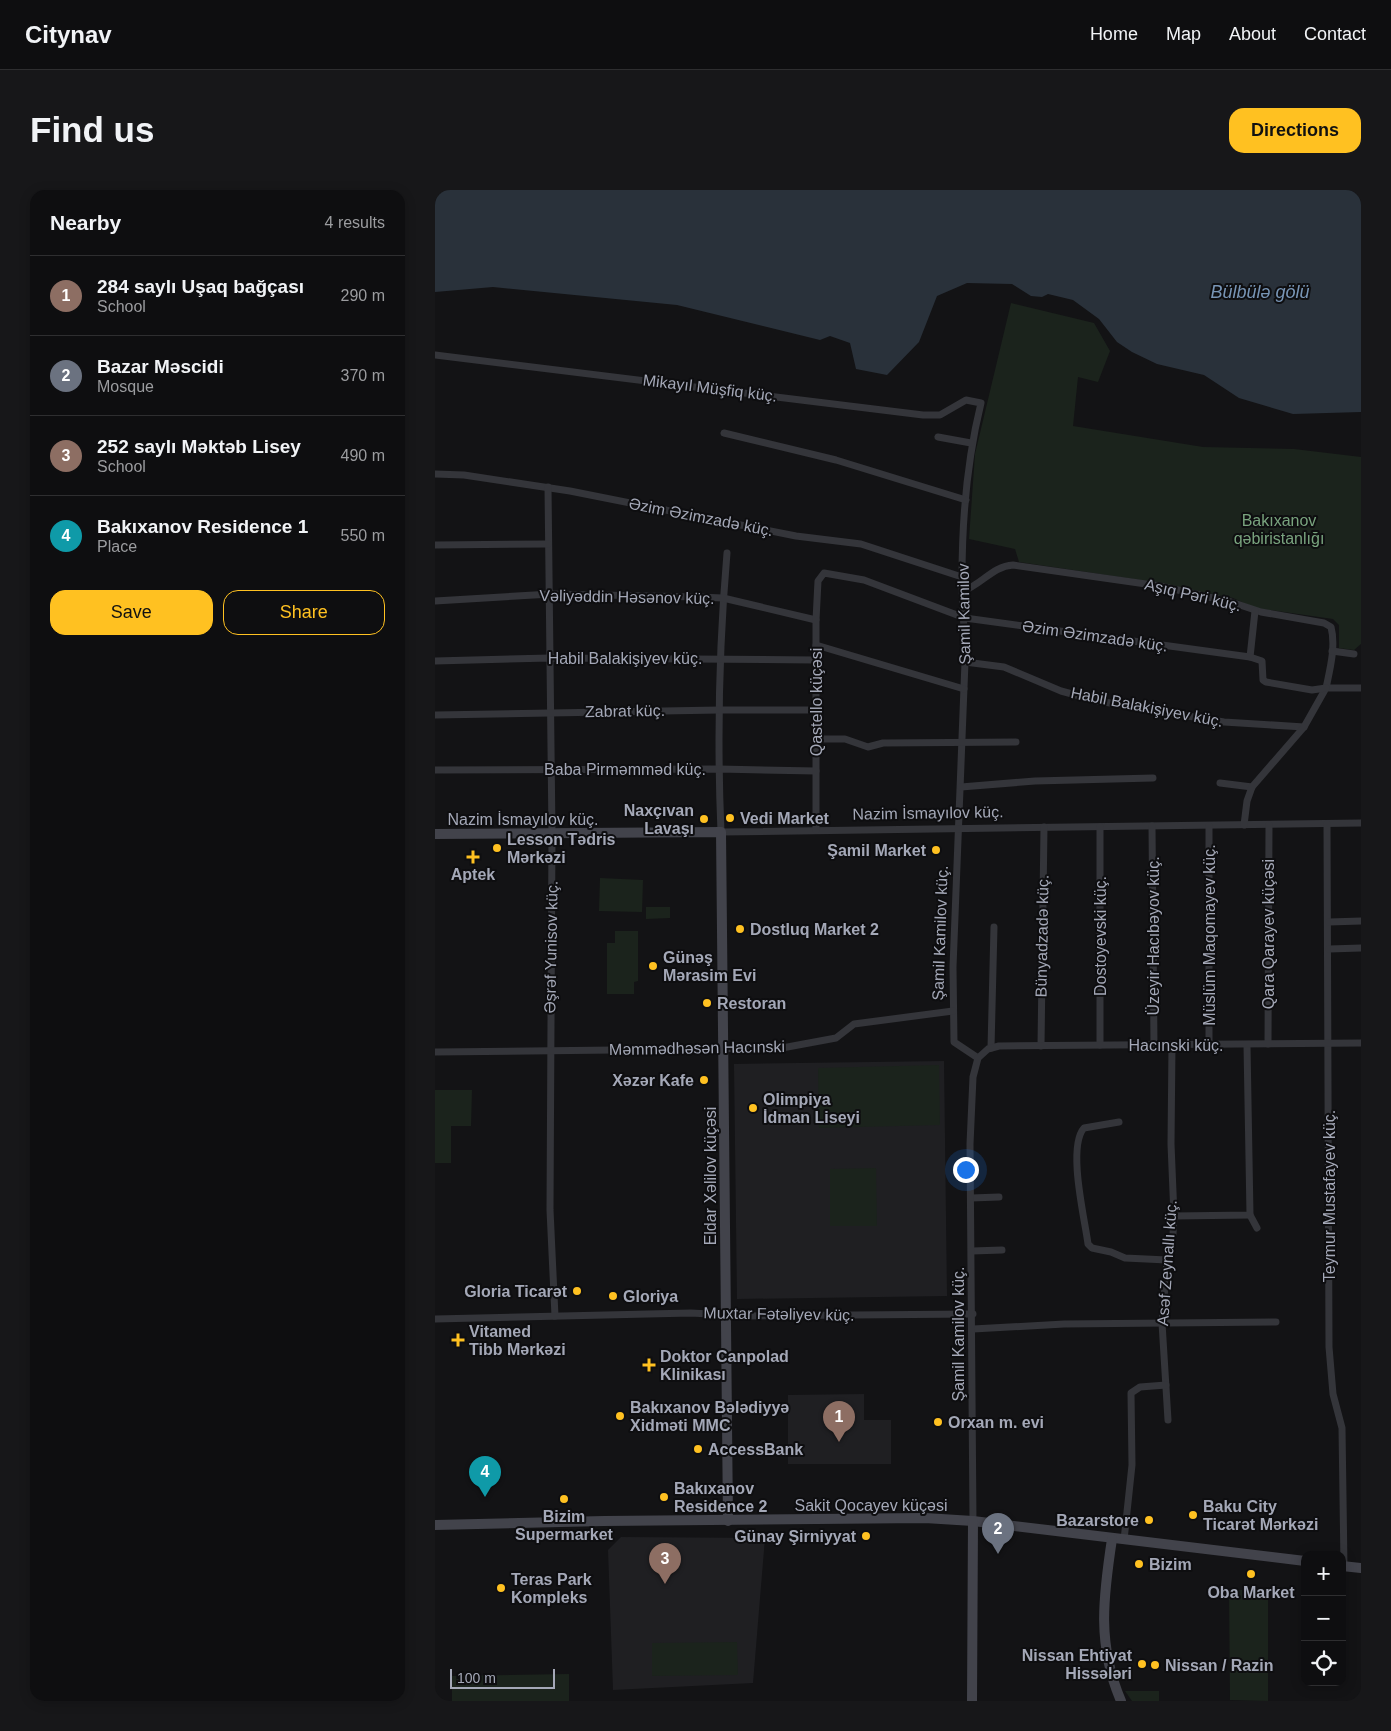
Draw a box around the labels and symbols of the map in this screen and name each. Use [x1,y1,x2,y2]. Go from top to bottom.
water label: Bülbülə gölü [1210,282,1310,302]
street label: Mikayıl Müşfiq küç. [642,371,778,405]
street label: Əzim Əzimzadə küç. [627,495,775,539]
park label: Bakıxanov qəbiristanlığı [1234,512,1324,547]
street label: Şamil Kamilov [955,563,973,665]
street label: Aşıq Pəri küç. [1143,576,1243,614]
street label: Vəliyəddin Həsənov küç. [539,587,715,607]
street label: Əzim Əzimzadə küç. [1021,617,1169,655]
street label: Qastello küçəsi [808,648,825,756]
street label: Habil Balakişiyev küç. [548,650,702,667]
street label: Habil Balakişiyev küç. [1069,684,1225,730]
street label: Zabrat küç. [585,702,665,720]
street label: Baba Pirməmməd küç. [544,761,706,778]
place label: Naxçıvan Lavaşı [624,802,694,837]
street label: Nazim İsmayılov küç. [852,802,1004,823]
street label: Nazim İsmayılov küç. [447,810,599,828]
place label: Vedi Market [740,810,830,827]
marker: Vedi Market [724,812,736,824]
marker: Naxçıvan Lavaşı [698,813,710,825]
place label: Lesson Tədris Mərkəzi [507,831,616,866]
marker: Lesson Tədris Mərkəzi [491,842,503,854]
place label: Şamil Market [827,842,927,859]
marker: Şamil Market [930,844,942,856]
street label: Müslüm Maqomayev küç. [1201,844,1218,1026]
marker: Aptek [467,851,479,863]
street label: Üzeyir Hacıbəyov küç. [1145,856,1162,1016]
street label: Qara Qarayev küçəsi [1260,859,1277,1009]
street label: Şamil Kamilov küç. [929,865,951,1001]
place label: Aptek [451,866,495,883]
street label: Bünyadzadə küç. [1032,874,1052,998]
street label: Dostoyevski küç. [1092,876,1109,996]
street label: Əşrəf Yunisov küç. [541,881,561,1013]
place label: Dostluq Market 2 [750,921,879,938]
marker: Dostluq Market 2 [734,923,746,935]
place label: Günəş Mərasim Evi [663,949,756,984]
marker: Günəş Mərasim Evi [647,960,659,972]
place label: Restoran [717,995,786,1012]
marker: Restoran [701,997,713,1009]
street label: Hacınski küç. [1128,1037,1224,1054]
street label: Məmmədhəsən Hacınski [609,1038,785,1058]
place label: Xəzər Kafe [612,1072,694,1089]
marker: Xəzər Kafe [698,1074,710,1086]
place label: Olimpiya İdman Liseyi [763,1091,860,1126]
marker: Olimpiya İdman Liseyi [747,1102,759,1114]
street label: Eldar Xəlilov küçəsi [702,1107,719,1245]
street label: Teymur Mustafayev küç. [1321,1110,1338,1282]
your location [953,1157,979,1183]
street label: Asəf Zeynallı küç. [1154,1199,1180,1327]
street label: Şamil Kamilov küç. [950,1266,967,1402]
place label: Gloria Ticarət [464,1283,568,1300]
marker: Gloria Ticarət [571,1285,583,1297]
place label: Gloriya [623,1288,678,1305]
marker: Gloriya [607,1290,619,1302]
street label: Muxtar Fətəliyev küç. [703,1304,855,1324]
place label: Vitamed Tibb Mərkəzi [469,1323,566,1358]
marker: Vitamed Tibb Mərkəzi [451,1333,465,1347]
place label: Doktor Canpolad Klinikası [660,1348,789,1383]
marker: Doktor Canpolad Klinikası [642,1358,656,1372]
place label: Bakıxanov Bələdiyyə Xidməti MMC [630,1399,789,1434]
pin: 1 [823,1401,855,1442]
marker: Bakıxanov Bələdiyyə Xidməti MMC [614,1410,626,1422]
place label: Orxan m. evi [948,1414,1044,1431]
marker: Orxan m. evi [932,1416,944,1428]
place label: AccessBank [708,1441,803,1458]
marker: AccessBank [692,1443,704,1455]
pin: 4 [469,1456,501,1497]
place label: Bakıxanov Residence 2 [674,1480,767,1515]
marker: Bakıxanov Residence 2 [658,1491,670,1503]
marker: Bizim Supermarket [558,1493,570,1505]
street label: Sakit Qocayev küçəsi [795,1497,947,1514]
place label: Baku City Ticarət Mərkəzi [1203,1498,1318,1533]
place label: Bizim Supermarket [515,1508,614,1543]
marker: Baku City Ticarət Mərkəzi [1187,1509,1199,1521]
place label: Bazarstore [1056,1512,1139,1529]
pin: 2 [982,1513,1014,1554]
marker: Bazarstore [1143,1514,1155,1526]
place label: Günay Şirniyyat [734,1528,857,1545]
marker: Günay Şirniyyat [860,1530,872,1542]
pin: 3 [649,1543,681,1584]
place label: Bizim [1149,1556,1192,1573]
marker: Bizim [1133,1558,1145,1570]
marker: Oba Market [1245,1568,1257,1580]
place label: Teras Park Kompleks [511,1571,592,1606]
marker: Teras Park Kompleks [495,1582,507,1594]
place label: Oba Market [1207,1584,1295,1601]
place label: Nissan Ehtiyat Hissələri [1022,1647,1133,1682]
place label: Nissan / Razin [1165,1657,1273,1674]
marker: Nissan Ehtiyat Hissələri [1136,1658,1148,1670]
marker: Nissan / Razin [1149,1659,1161,1671]
scale bar [450,1666,555,1689]

